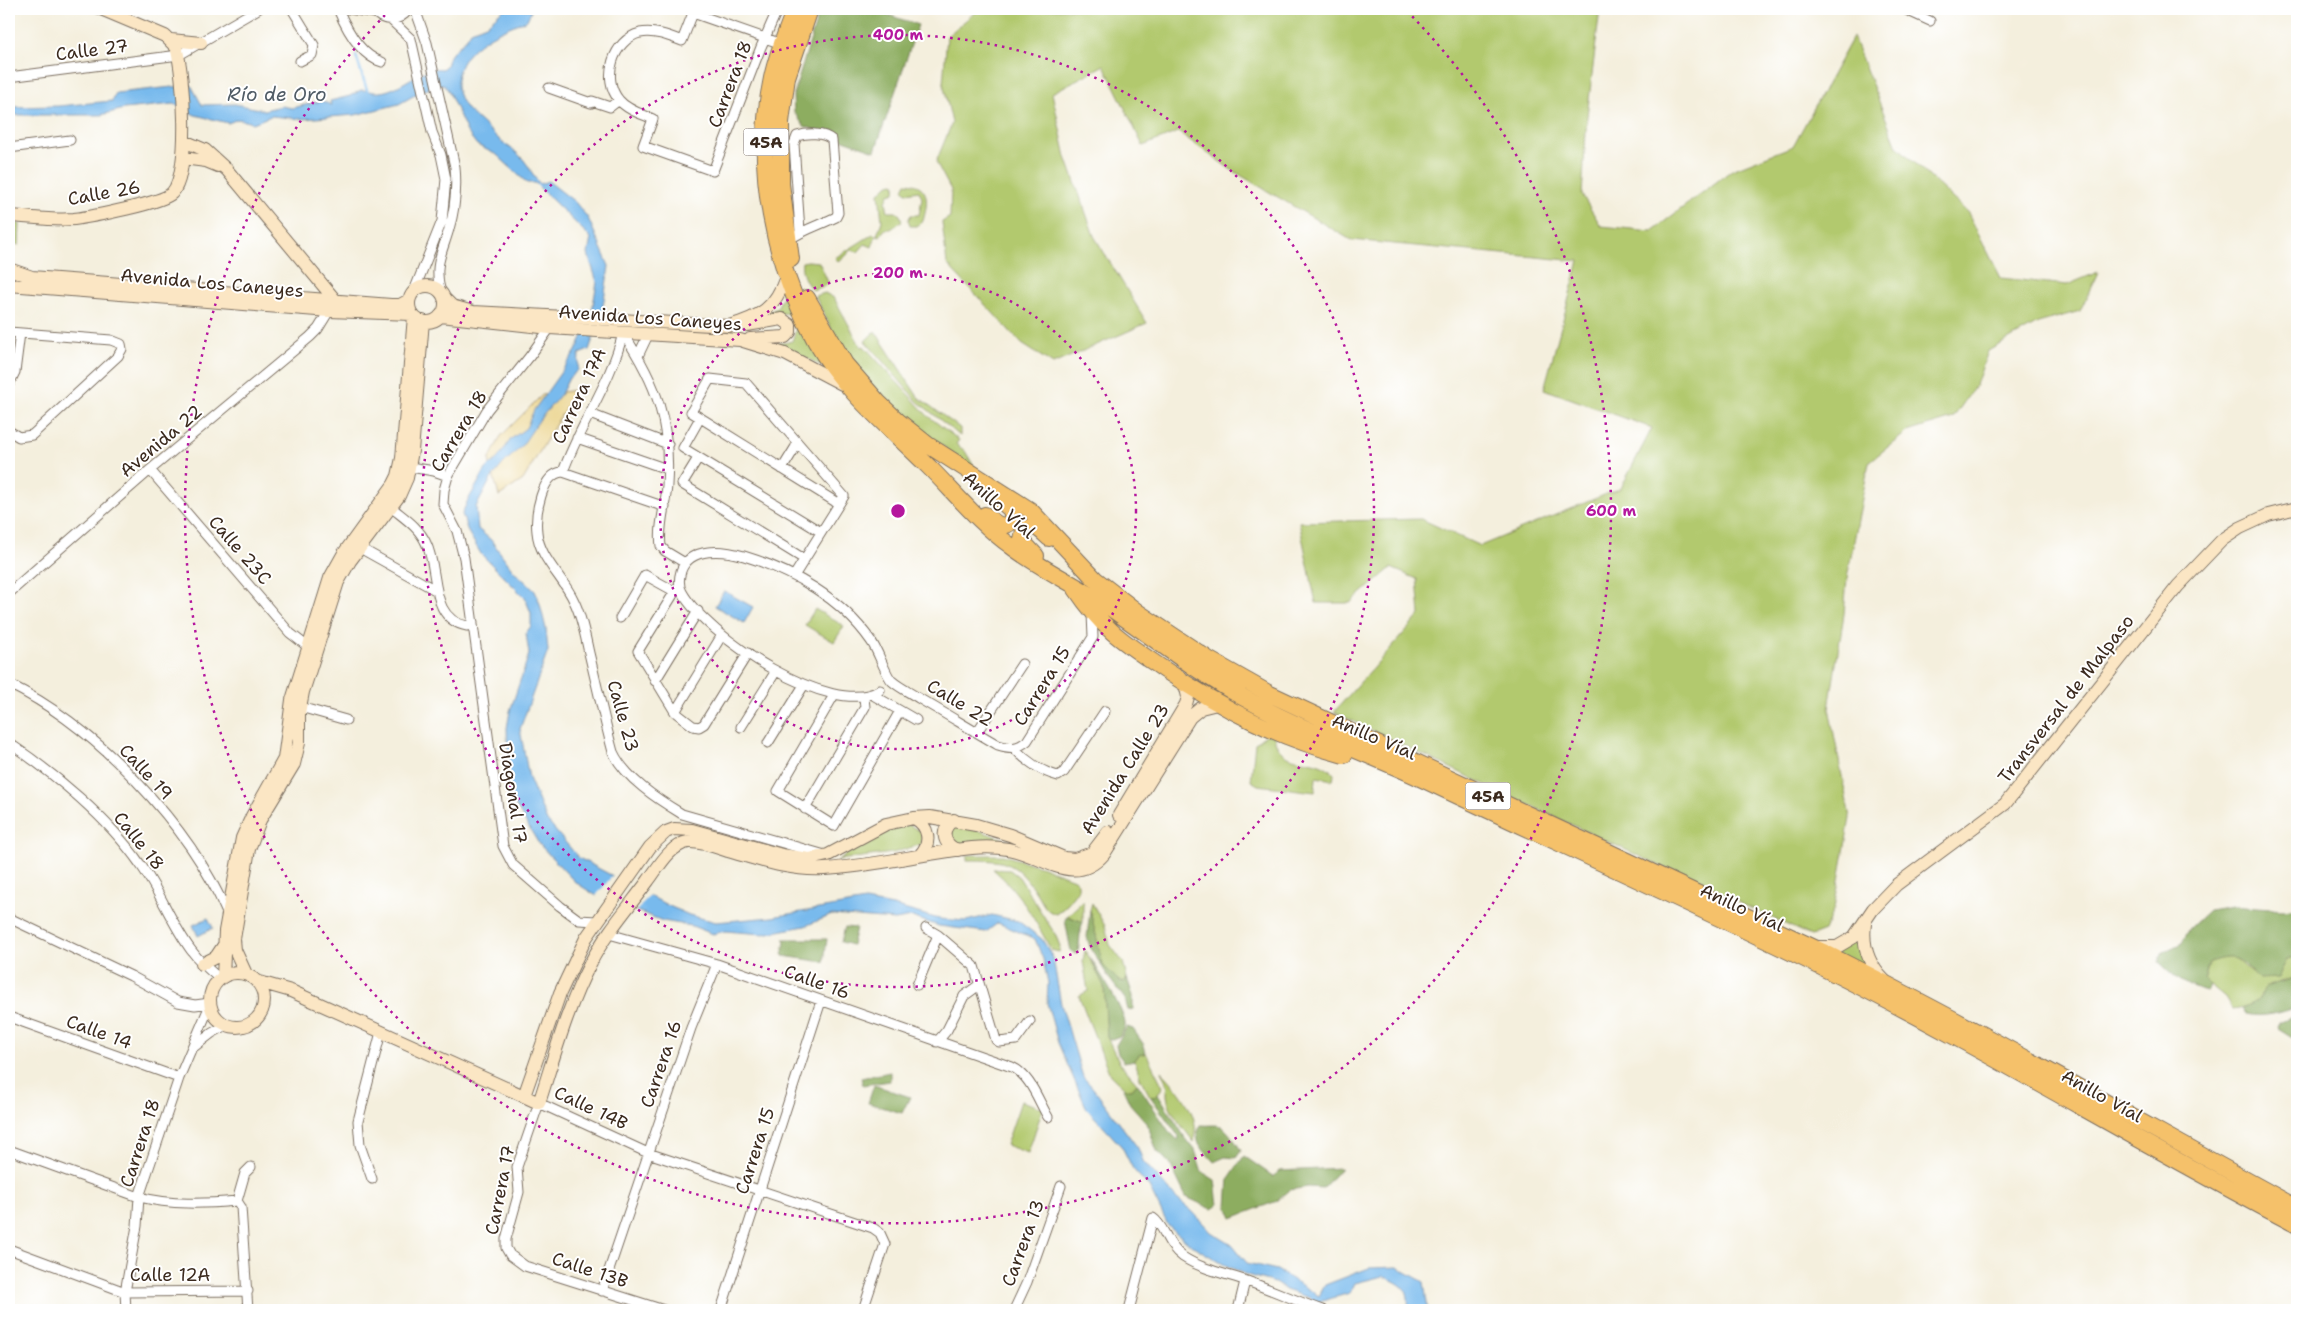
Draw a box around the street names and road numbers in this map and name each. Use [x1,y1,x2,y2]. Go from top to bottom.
street label: Calle 27 [54,34,130,66]
street label: Carrera 18 [702,37,758,131]
road number: 45A [744,128,788,156]
street label: Calle 26 [66,175,142,211]
street label: Avenida Los Caneyes [119,263,305,303]
street label: Avenida Los Caneyes [557,300,743,336]
street label: Carrera 17A [546,344,612,448]
street label: Carrera 18 [425,386,493,476]
street label: Avenida 22 [115,399,207,483]
street label: Anillo Víal [958,466,1041,544]
street label: Calle 23C [203,510,277,590]
street label: Transversal de Malpaso [1993,610,2139,788]
street label: Carrera 15 [1008,641,1076,731]
street label: Calle 22 [922,674,998,732]
street label: Calle 23 [601,678,645,754]
street label: Avenida Calle 23 [1075,699,1175,839]
street label: Anillo Víal [1328,708,1420,766]
street label: Calle 19 [114,739,178,805]
street label: Diagonal 17 [493,741,533,845]
road number: 45A [1466,782,1510,809]
street label: Calle 18 [108,807,170,875]
street label: Anillo Víal [1696,878,1788,938]
street label: Calle 16 [781,959,853,1005]
street label: Calle 14 [63,1009,135,1055]
street label: Carrera 16 [635,1017,687,1111]
street label: Anillo Víal [2057,1064,2148,1129]
street label: Calle 14B [550,1080,632,1136]
street label: Carrera 18 [114,1096,166,1190]
street label: Carrera 15 [730,1105,780,1197]
street label: Carrera 17 [480,1143,520,1237]
street label: Carrera 13 [996,1196,1050,1290]
street label: Calle 13B [549,1246,631,1294]
street label: Calle 12A [130,1263,210,1287]

